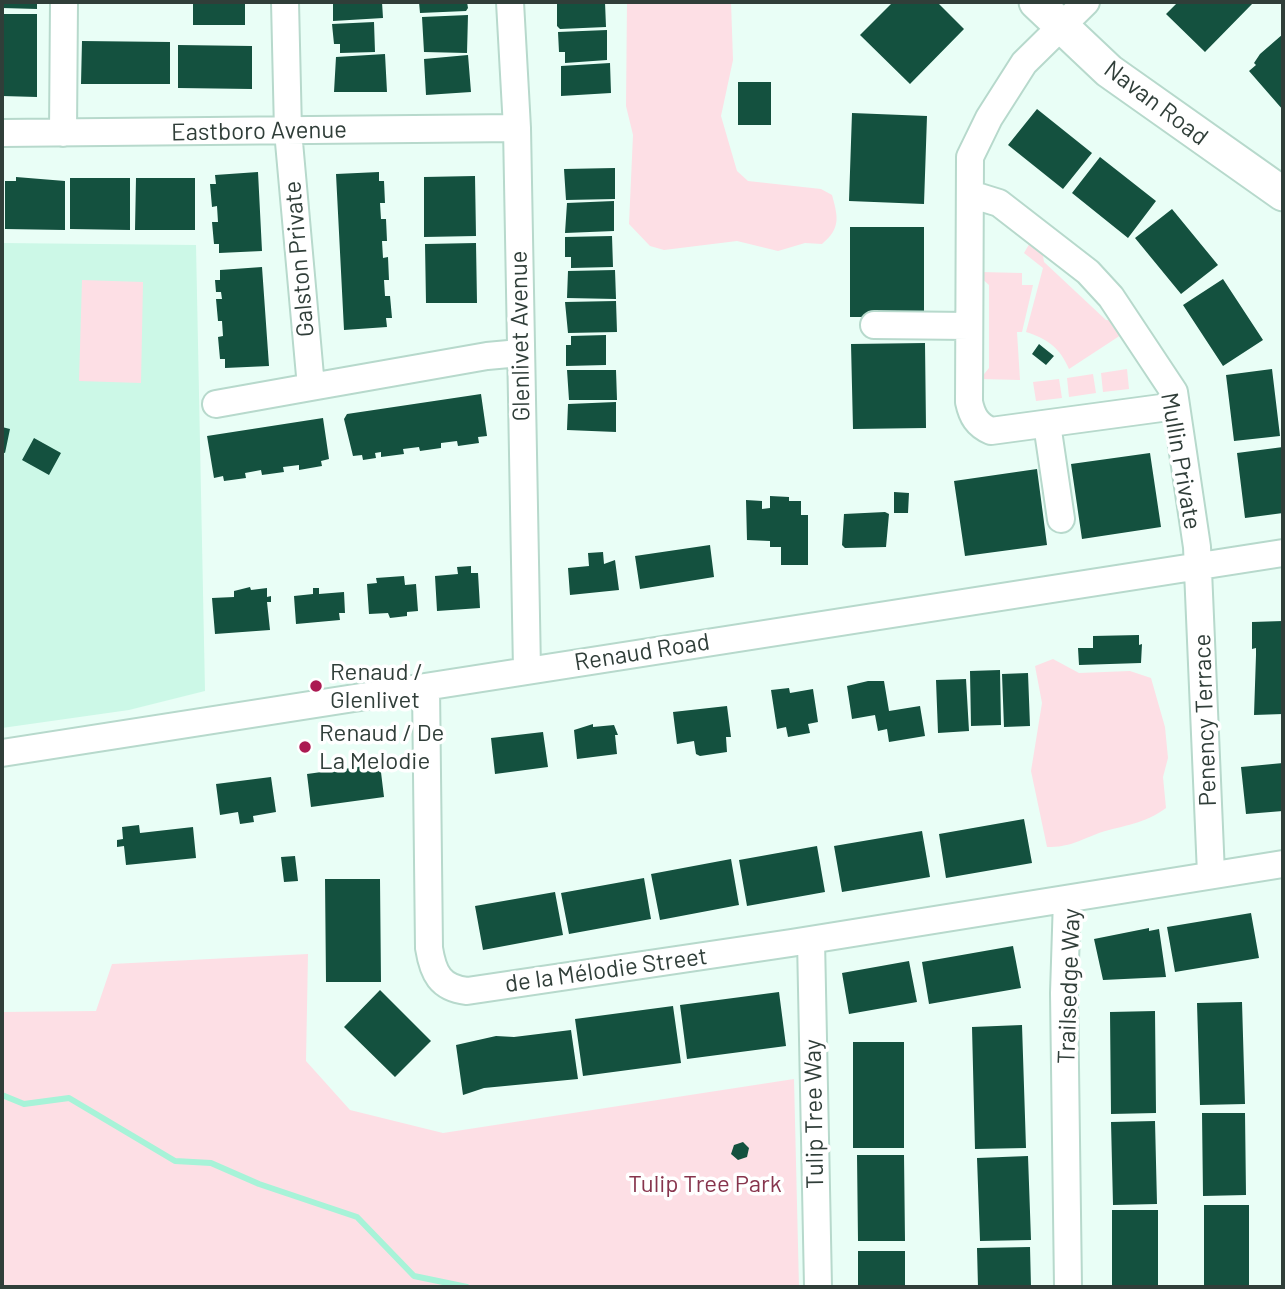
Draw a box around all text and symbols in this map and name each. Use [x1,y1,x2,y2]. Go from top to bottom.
street label: Navan Road [1098,55,1214,151]
street label: Eastboro Avenue [171,115,347,147]
street label: Galston Private [278,180,320,338]
street label: Glenlivet Avenue [504,250,536,422]
street label: Mullin Private [1155,390,1207,532]
street label: Renaud Road [572,627,712,677]
street label: Penency Terrace [1188,633,1222,807]
place label: Renaud / Glenlivet [330,658,423,714]
marker: Renaud / Glenlivet [308,678,324,694]
place label: Renaud / De La Melodie [319,719,444,775]
marker: Renaud / De La Melodie [297,739,313,755]
street label: Trailsedge Way [1052,908,1086,1064]
street label: de la Mélodie Street [503,942,709,998]
street label: Tulip Tree Way [798,1039,830,1189]
park label: Tulip Tree Park [628,1170,782,1198]

